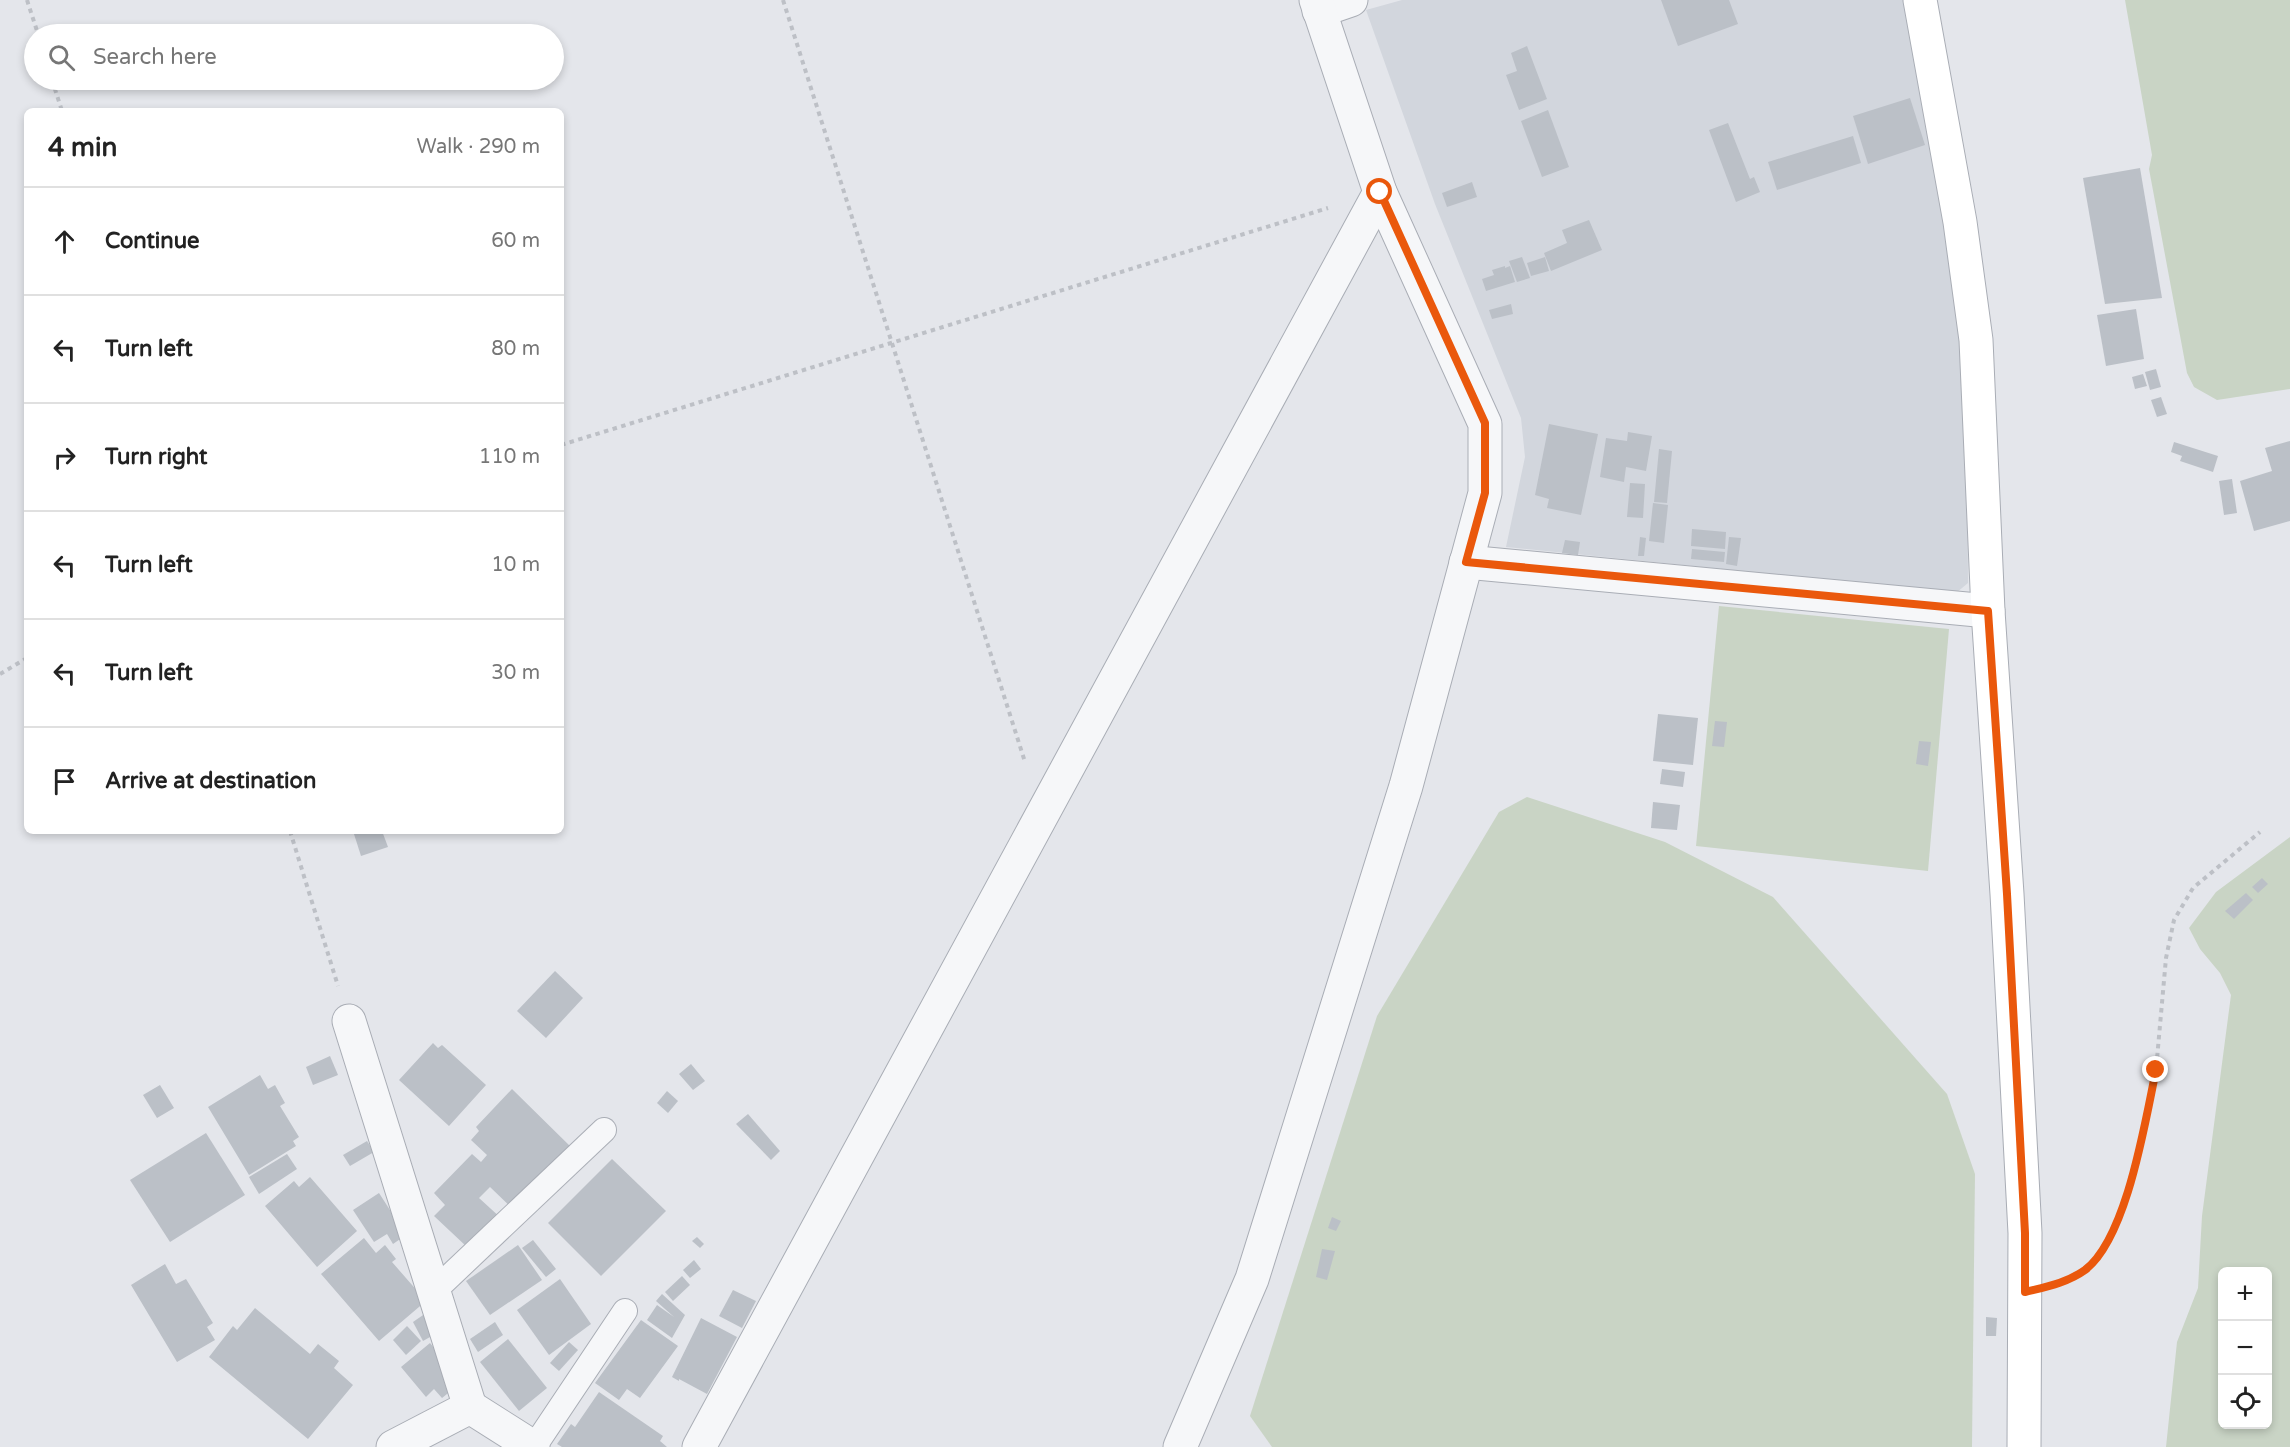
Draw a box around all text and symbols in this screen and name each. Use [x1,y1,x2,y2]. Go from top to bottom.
search box [24,24,564,90]
icon: search [45,41,78,74]
text: Search here [93,44,217,70]
text: 4 min [48,132,117,163]
text: Walk · 290 m [417,135,540,159]
route start [1366,178,1392,204]
icon: ahead [48,225,81,258]
text: Continue [105,228,200,254]
text: 60 m [491,229,540,253]
icon: left [48,333,81,366]
text: Turn left [105,336,193,362]
text: 80 m [491,337,540,361]
icon: right [48,441,81,474]
text: Turn right [105,444,207,470]
text: 110 m [479,445,540,469]
icon: left [48,549,81,582]
text: Turn left [105,552,193,578]
text: 10 m [491,553,540,577]
icon: left [48,657,81,690]
text: Turn left [105,660,193,686]
text: 30 m [491,661,540,685]
icon: arrive [48,765,81,798]
text: Arrive at destination [105,768,316,794]
route end [2142,1056,2168,1082]
map controls [2218,1267,2272,1429]
button: + [2218,1267,2272,1321]
button: − [2218,1321,2272,1375]
button: locate [2218,1375,2272,1429]

